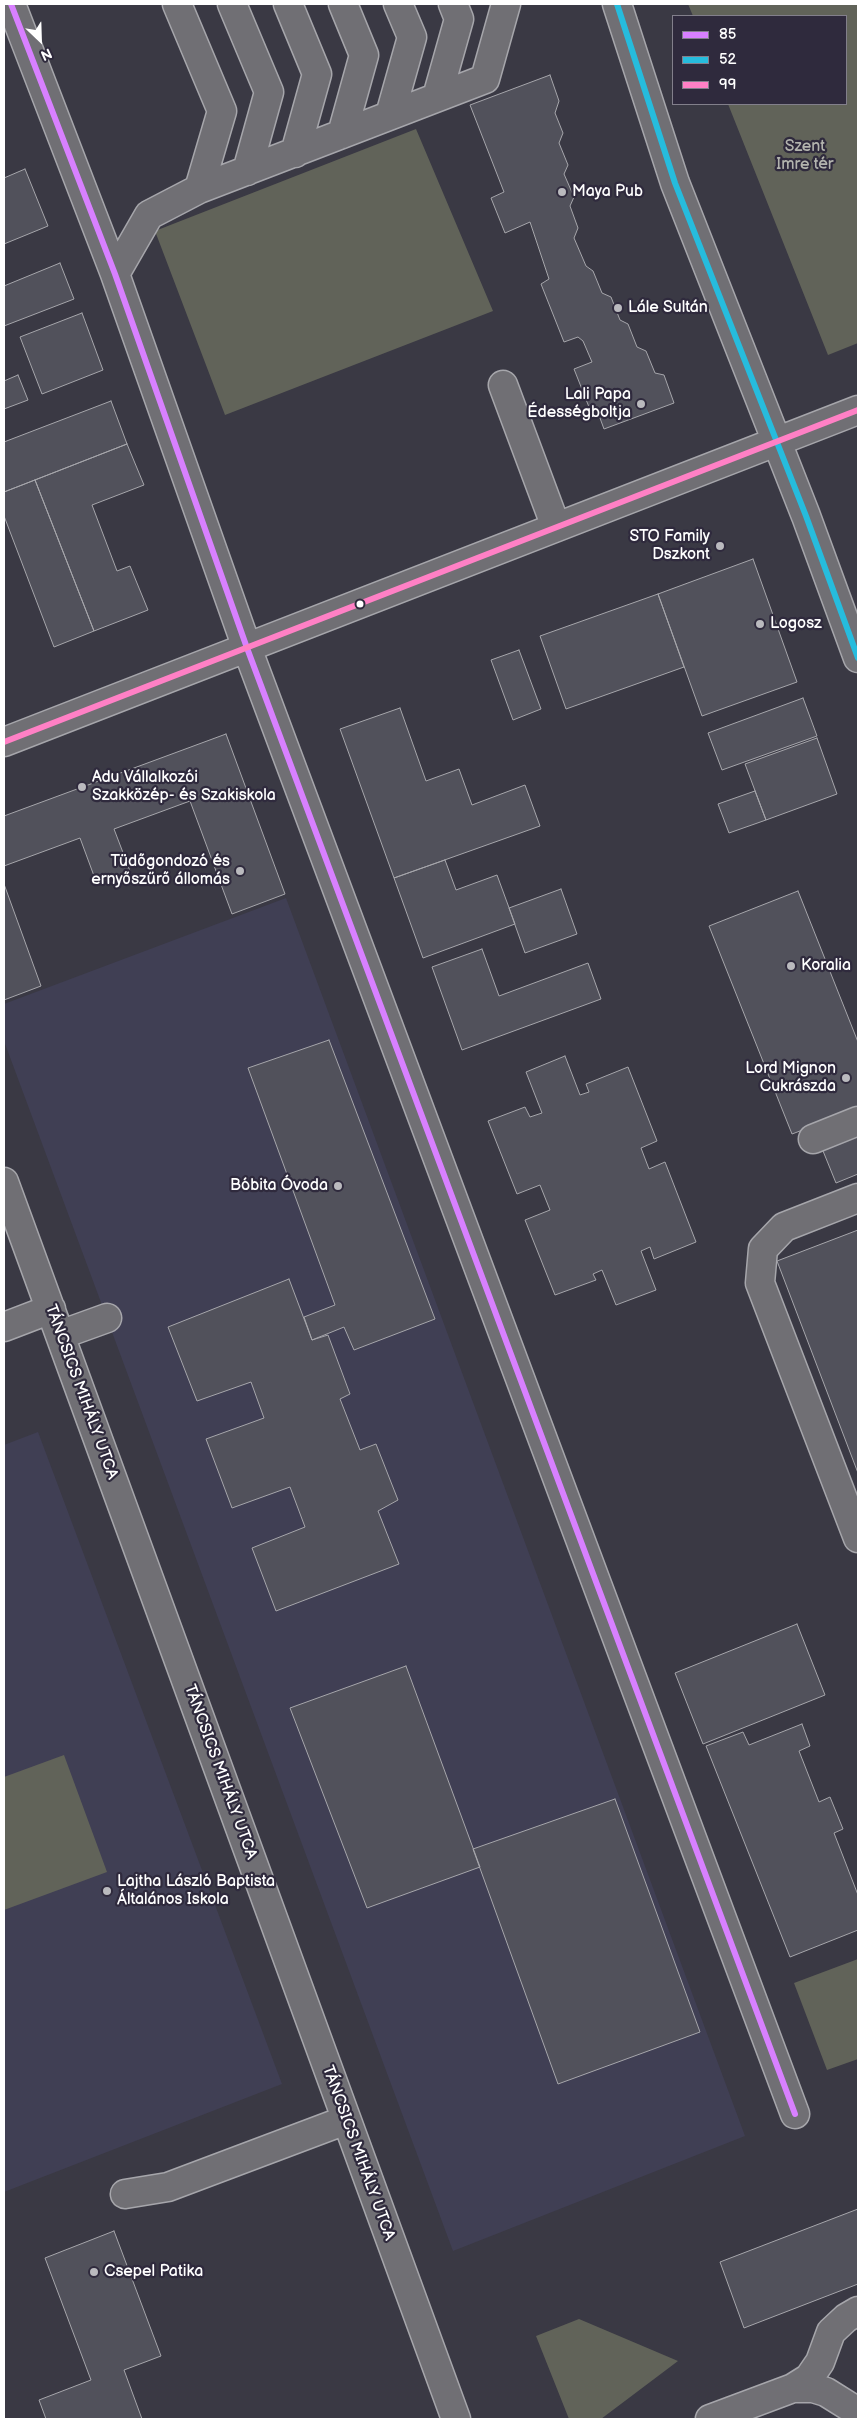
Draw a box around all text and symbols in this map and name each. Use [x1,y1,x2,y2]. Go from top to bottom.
north arrow [15,15,65,65]
legend [672,15,847,105]
text: 85 [719,25,736,44]
text: N [38,44,55,64]
text: 52 [719,50,736,69]
text: 99 [719,75,736,94]
park label: Szent Imre tér [776,137,834,175]
place label: Maya Pub [572,182,643,202]
marker: Maya Pub [556,186,568,198]
place label: Lále Sultán [628,298,708,318]
marker: Lále Sultán [612,302,624,314]
place label: Lali Papa Édességboltja [527,385,631,423]
marker: Lali Papa Édességboltja [635,398,647,410]
place label: STO Family Dszkont [630,527,710,565]
marker: STO Family Dszkont [714,540,726,552]
unlabelled marker [355,599,365,609]
place label: Logosz [770,614,822,634]
marker: Logosz [754,618,766,630]
place label: Adu Vállalkozói Szakközép- és Szakiskola [92,768,276,806]
marker: Adu Vállalkozói Szakközép- és Szakiskola [76,781,88,793]
place label: Tüdőgondozó és ernyőszűrő állomás [91,852,230,890]
marker: Tüdőgondozó és ernyőszűrő állomás [234,865,246,877]
place label: Koralia [801,956,851,976]
marker: Koralia [785,960,797,972]
place label: Lord Mignon Cukrászda [745,1059,836,1097]
marker: Lord Mignon Cukrászda [840,1072,852,1084]
place label: Bóbita Óvoda [230,1176,328,1196]
marker: Bóbita Óvoda [332,1180,344,1192]
street label: TÁNCSICS MIHÁLY UTCA [40,1302,122,1482]
street label: TÁNCSICS MIHÁLY UTCA [179,1682,261,1862]
place label: Lajtha László Baptista Általános Iskola [117,1872,275,1910]
marker: Lajtha László Baptista Általános Iskola [101,1885,113,1897]
street label: TÁNCSICS MIHÁLY UTCA [317,2063,399,2243]
place label: Csepel Patika [104,2262,203,2282]
marker: Csepel Patika [88,2266,100,2278]

